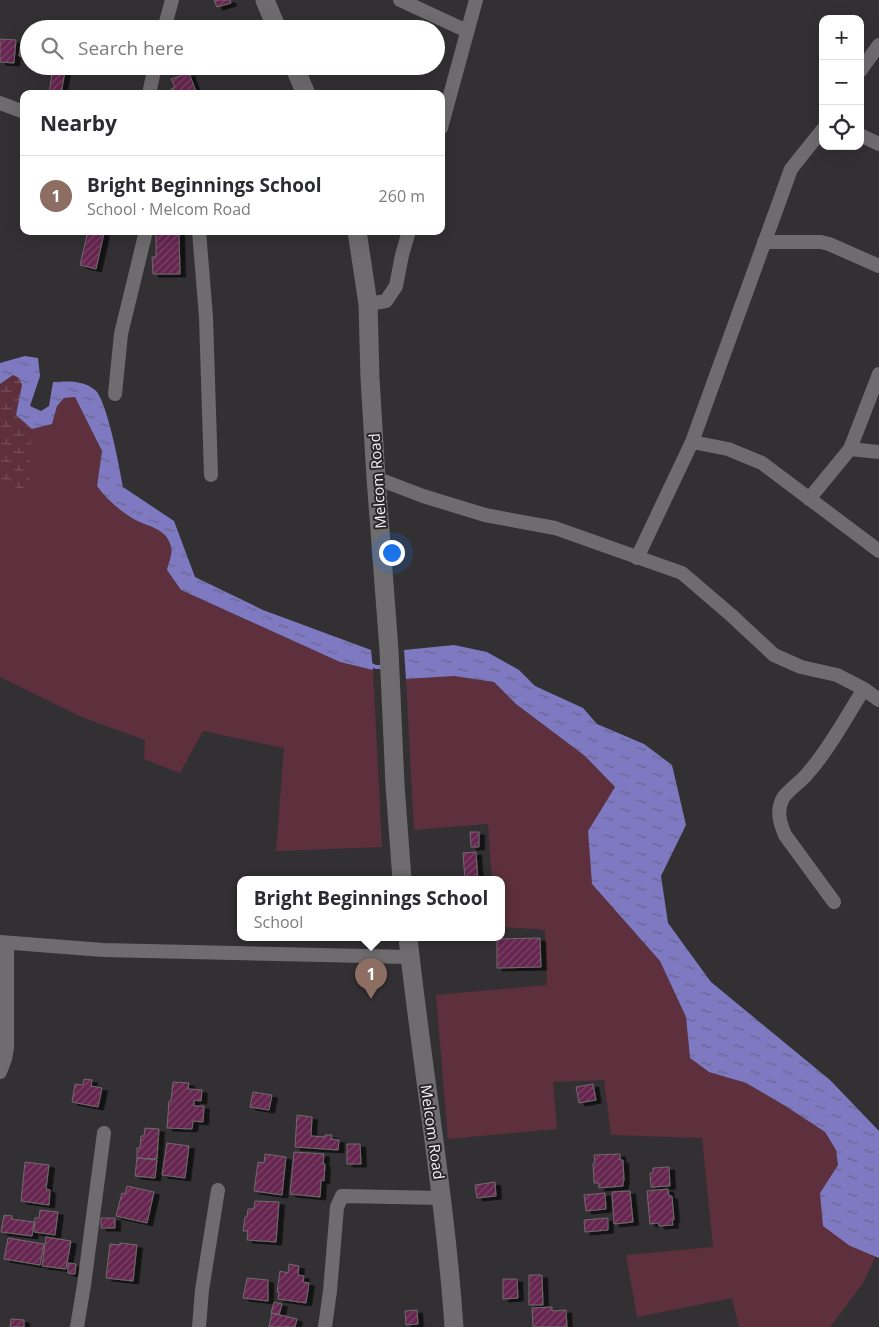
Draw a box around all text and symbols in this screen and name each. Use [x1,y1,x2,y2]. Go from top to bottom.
map controls [819,15,864,150]
button: + [819,15,864,60]
search box [20,20,445,75]
icon: search [38,34,66,62]
text: Search here [78,35,184,61]
button: − [819,60,864,105]
button: locate [819,105,864,150]
text: Nearby [40,109,117,137]
text: Bright Beginnings School [87,172,322,198]
text: 1 [51,185,61,207]
text: 260 m [379,185,425,207]
text: School · Melcom Road [87,198,251,220]
street label: Melcom Road [364,433,390,529]
your location [379,540,405,566]
popup [237,876,505,941]
text: Bright Beginnings School [254,885,488,911]
text: School [254,911,303,933]
pin: 1 [355,958,387,999]
street label: Melcom Road [416,1083,450,1181]

